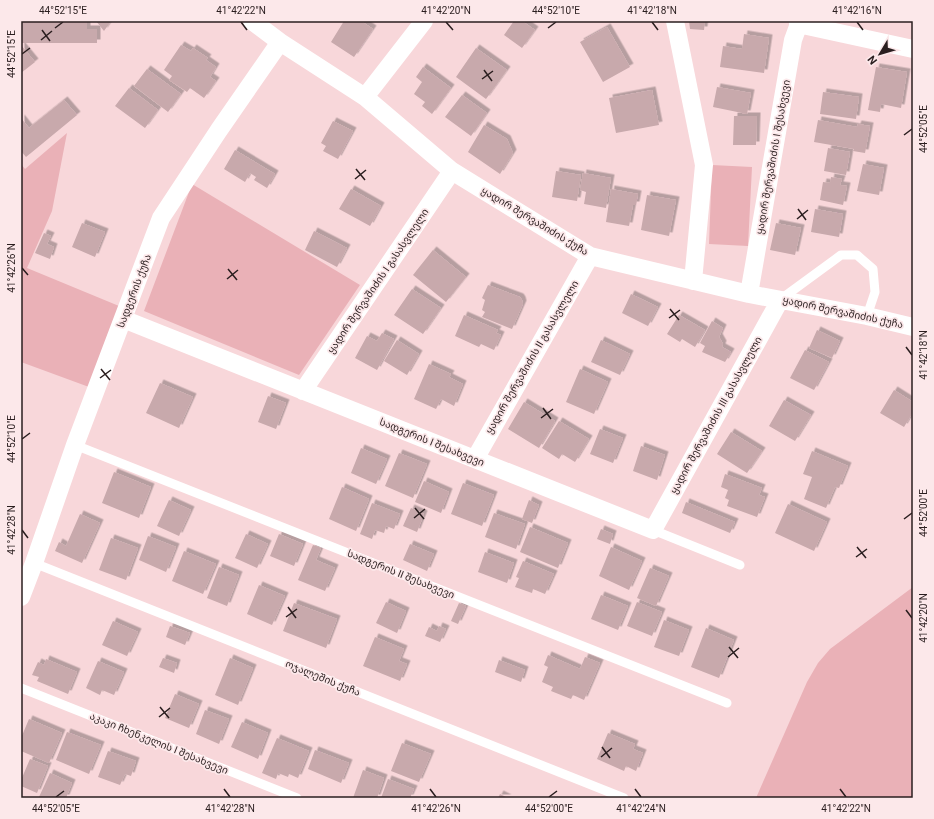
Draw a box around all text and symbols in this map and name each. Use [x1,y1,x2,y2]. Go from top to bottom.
text: 44°52'15"E [39,5,87,16]
text: 41°42'22"N [216,5,266,16]
text: 41°42'20"N [421,5,471,16]
text: 44°52'10"E [532,5,580,16]
text: 41°42'18"N [627,5,677,16]
text: 41°42'16"N [832,5,882,16]
text: 44°52'15"E [6,30,17,78]
north arrow [860,34,900,74]
text: N [865,53,880,67]
street label: ყადირ შერვაშიძის I შესახვევი [754,79,793,235]
text: 44°52'05"E [918,105,929,153]
street label: ყადირ შერვაშიძის ქუჩა [479,185,590,258]
street label: ყადირ შერვაშიძის I გასასვლელი [325,206,432,356]
text: 41°42'26"N [6,243,17,293]
street label: სადგერის ქუჩა [115,253,154,330]
street label: ყადირ შერვაშიძის II გასასვლელი [484,278,581,436]
street label: ყადირ შერვაშიძის ქუჩა [782,294,904,331]
text: 41°42'18"N [918,330,929,380]
street label: ყადირ შერვაშიძის III გასასვლელი [668,334,765,496]
text: 44°52'10"E [6,415,17,463]
street label: სადგერის I შესახვევი [378,416,486,469]
text: 44°52'00"E [918,489,929,537]
text: 41°42'28"N [6,505,17,555]
street label: სადგერის II შესახვევი [345,547,456,602]
text: 41°42'20"N [918,593,929,643]
street label: ოჯალეშის ქუჩა [284,658,362,699]
street label: აკაკი ჩხენკელის I შესახვევი [88,710,230,777]
text: 44°52'05"E [32,803,80,814]
text: 41°42'28"N [205,803,255,814]
text: 41°42'26"N [411,803,461,814]
text: 44°52'00"E [525,803,573,814]
text: 41°42'24"N [616,803,666,814]
text: 41°42'22"N [821,803,871,814]

